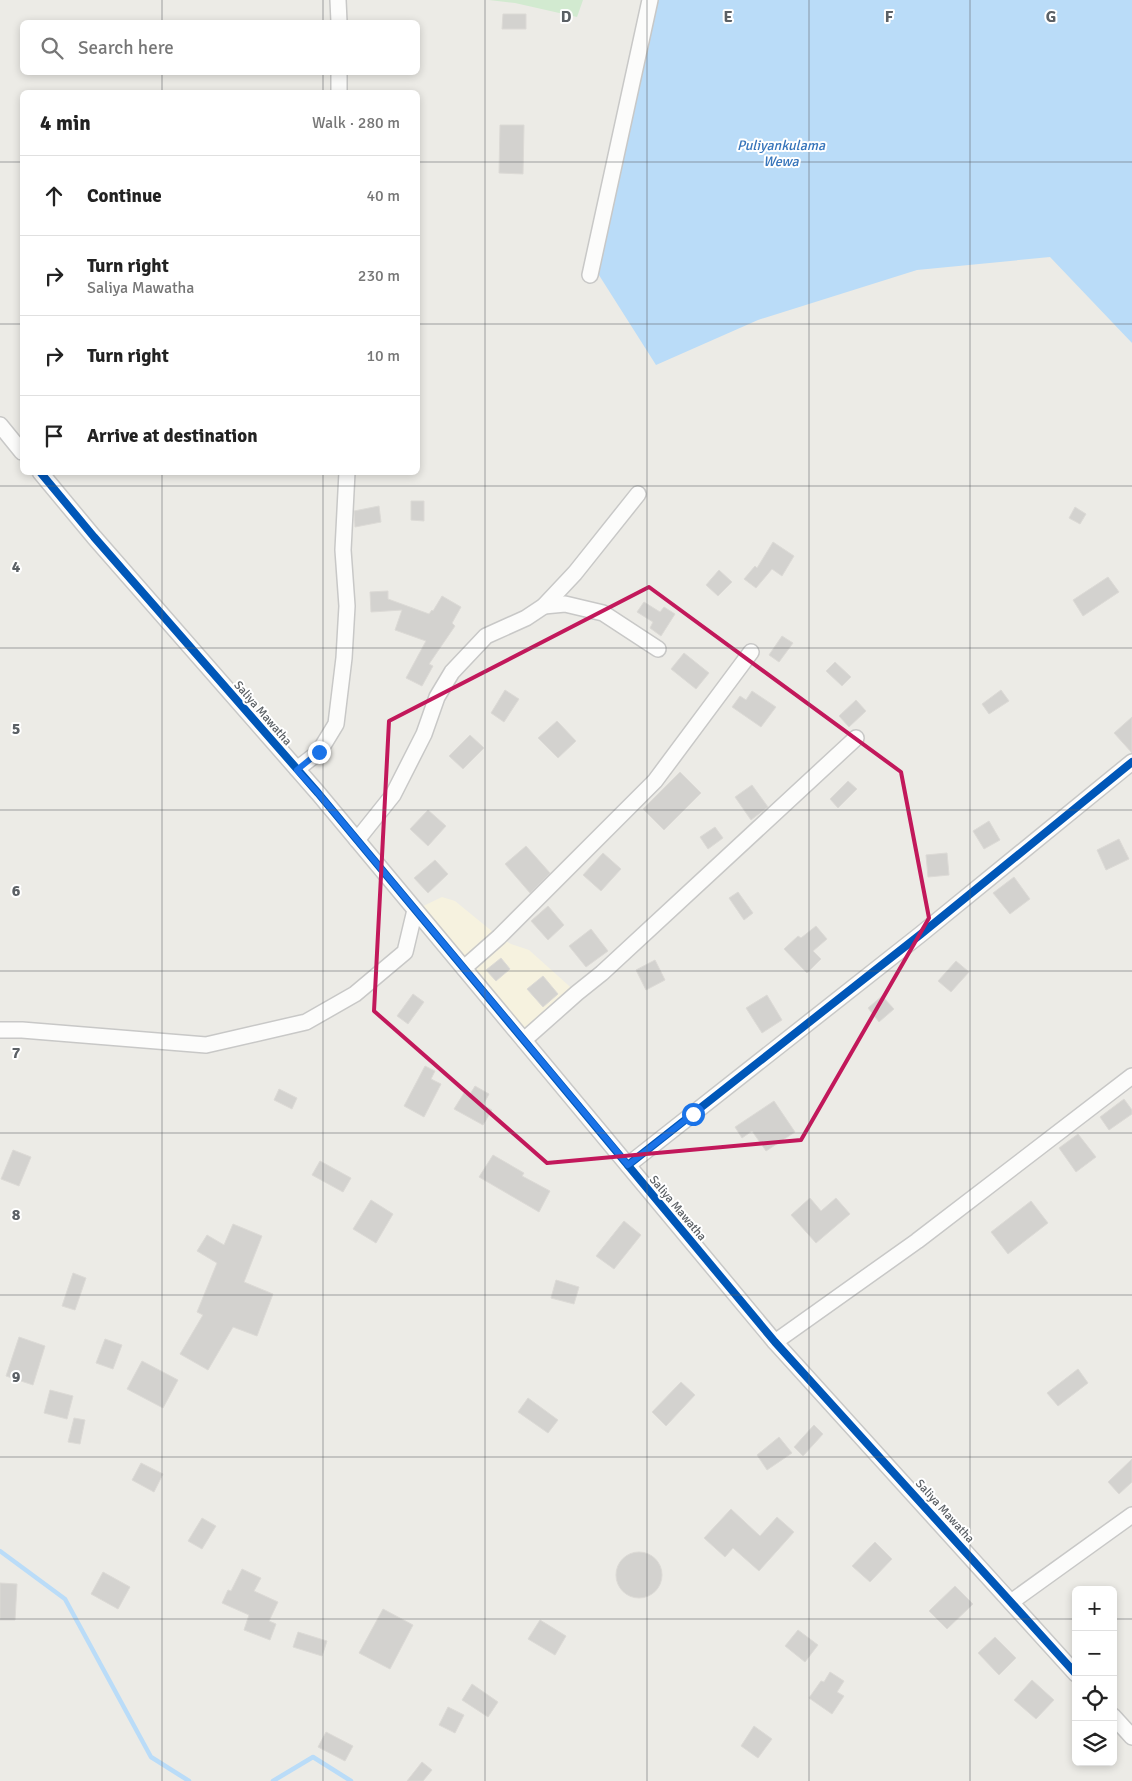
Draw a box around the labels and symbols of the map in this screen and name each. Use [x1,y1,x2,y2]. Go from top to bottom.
text: D [561,7,572,27]
text: E [723,7,733,27]
text: F [885,7,894,27]
text: G [1046,7,1056,27]
water label: Puliyankulama Wewa [737,137,826,170]
text: 4 [12,557,21,577]
street label: Saliya Mawatha [231,678,295,749]
text: 5 [12,719,20,739]
route end [308,741,331,764]
text: 6 [12,881,21,901]
text: 7 [12,1043,21,1063]
route start [682,1103,705,1126]
street label: Saliya Mawatha [646,1173,709,1244]
text: 8 [12,1205,21,1225]
text: 9 [12,1367,21,1387]
street label: Saliya Mawatha [912,1476,977,1546]

